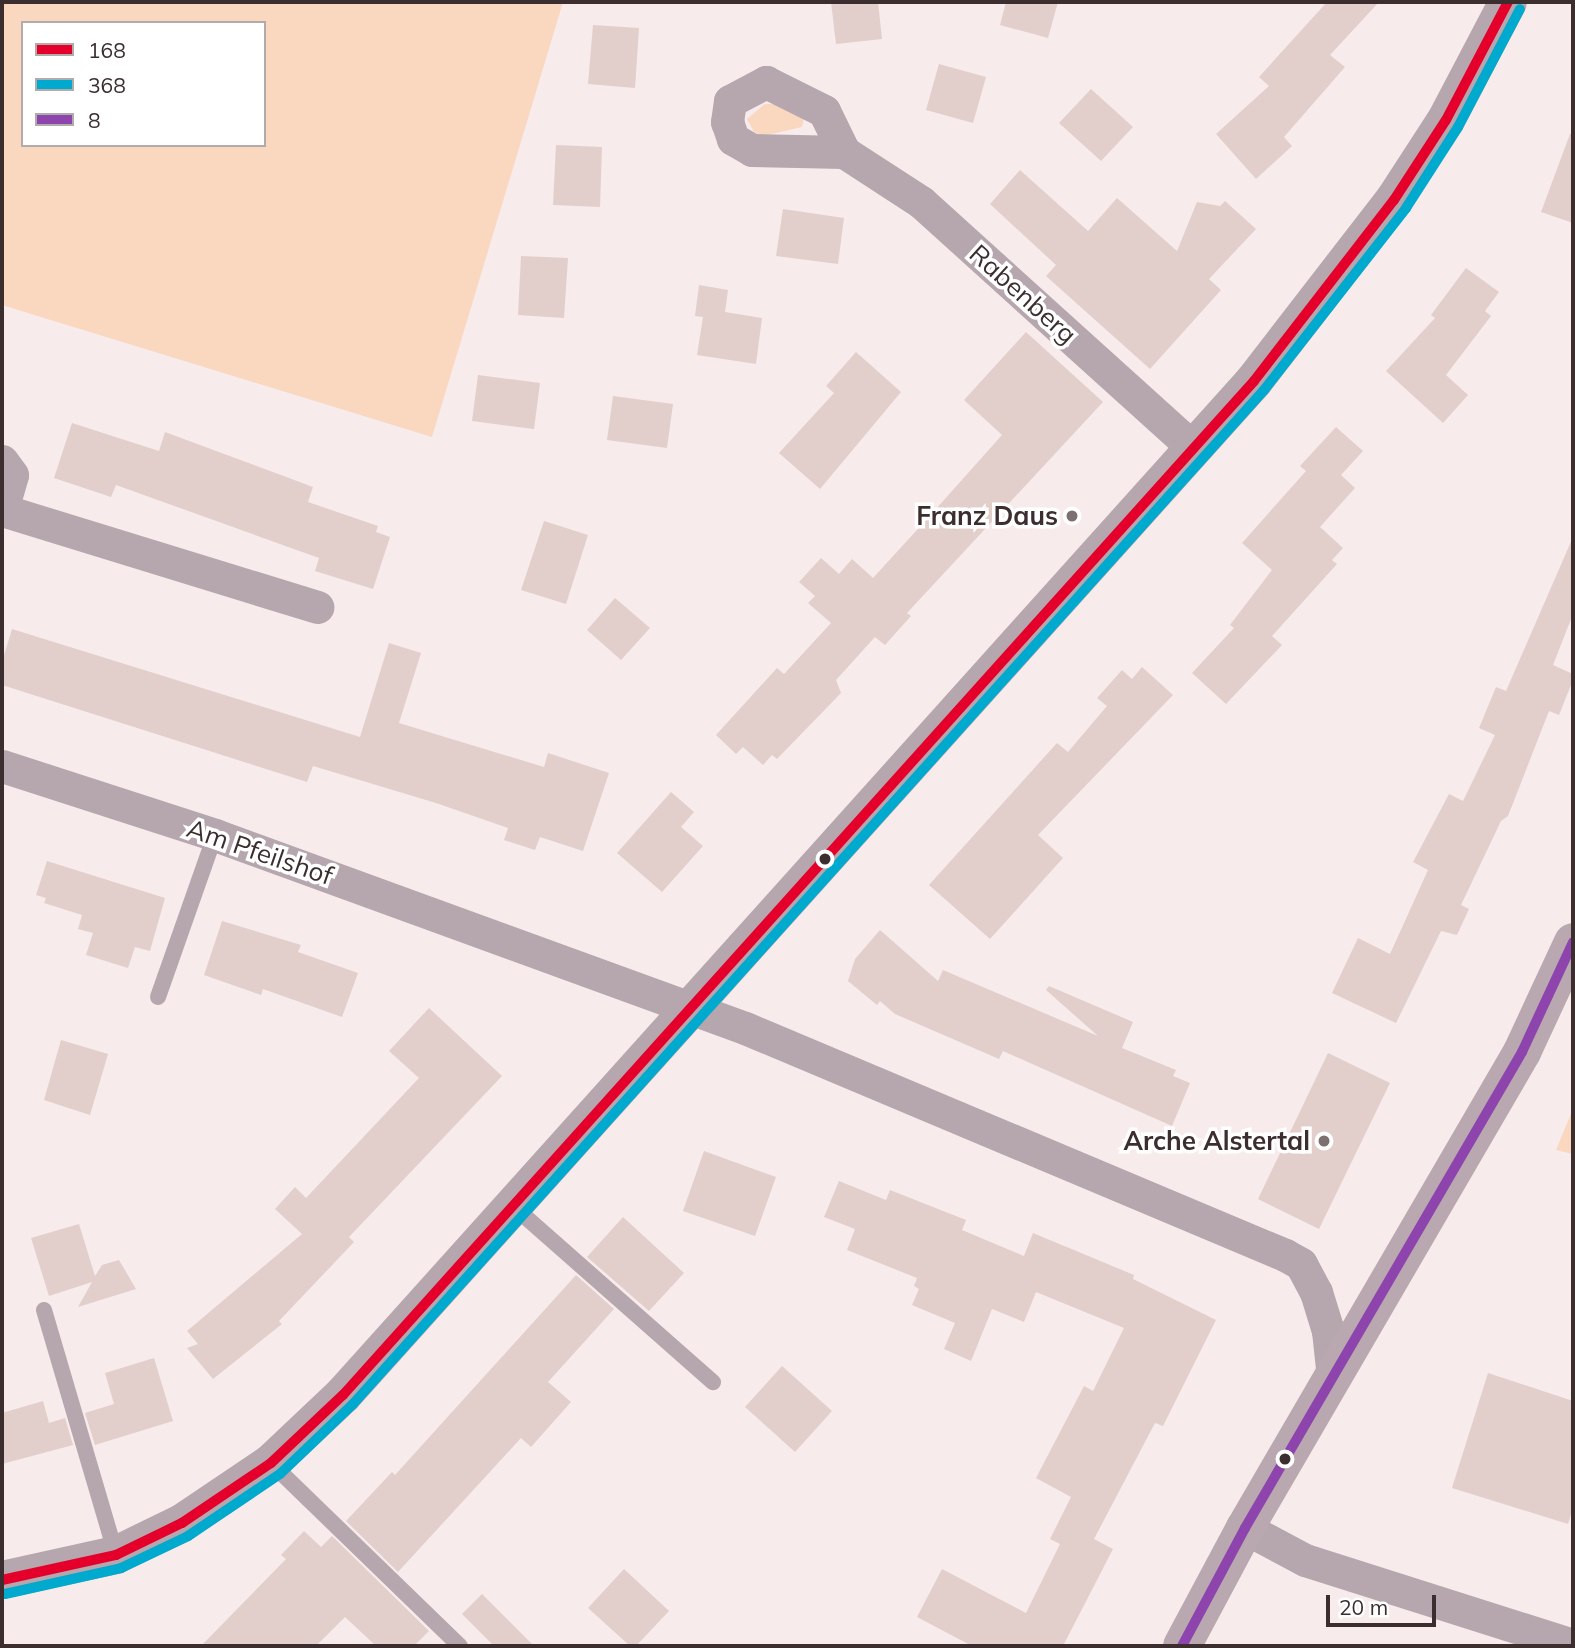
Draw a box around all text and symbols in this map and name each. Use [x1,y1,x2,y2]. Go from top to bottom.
legend [21,21,266,147]
text: 168 [88,37,126,63]
text: 368 [88,72,126,98]
text: 8 [88,107,101,133]
street label: Rabenberg [963,238,1083,350]
place label: Franz Daus [916,500,1058,532]
marker: Franz Daus [1064,508,1080,524]
street label: Am Pfeilshof [183,812,337,892]
unlabelled marker [818,852,832,866]
place label: Arche Alstertal [1123,1125,1310,1157]
marker: Arche Alstertal [1316,1133,1332,1149]
unlabelled marker [1278,1452,1292,1466]
scale bar [1330,1582,1440,1626]
text: 20 m [1339,1594,1388,1620]

